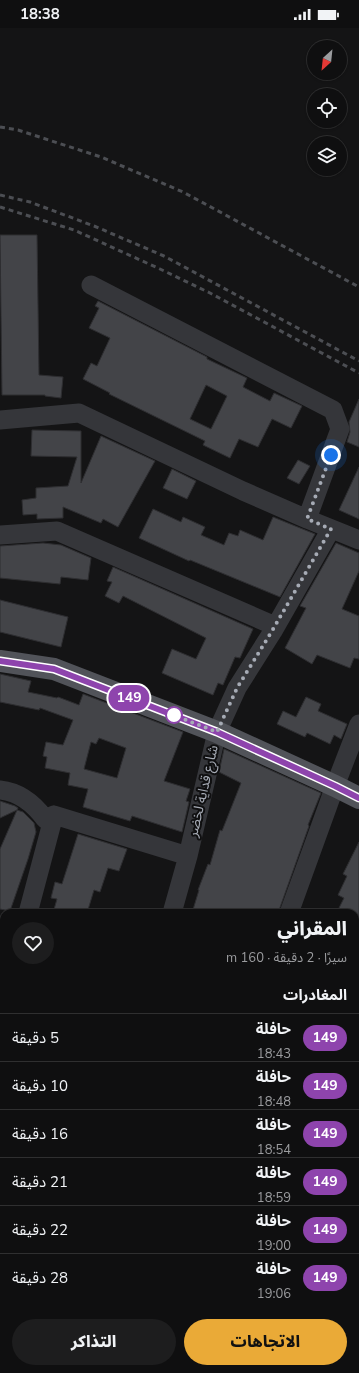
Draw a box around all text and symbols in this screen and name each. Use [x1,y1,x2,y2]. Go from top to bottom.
text: 18:38 [20,4,60,24]
north arrow [307,40,347,80]
map controls [307,40,347,176]
button: locate [307,88,347,128]
button: layers [307,136,347,176]
your location [321,445,341,465]
line badge: 149 [106,685,152,711]
text: 149 [116,688,142,707]
unlabelled marker [165,706,183,724]
street label: شارع قداية لخضر [183,743,224,840]
text: المقراني [277,916,347,942]
button: heart [12,922,54,964]
text: سيرًا · 2 دقيقة · 160 m [226,949,347,967]
text: المغادرات [283,985,347,1005]
text: حافلة [256,1019,291,1039]
text: 5 دقيقة [12,1028,59,1048]
text: 149 [312,1028,338,1047]
text: 18:43 [257,1045,291,1063]
text: حافلة [256,1067,291,1087]
text: 10 دقيقة [12,1076,68,1096]
text: 149 [312,1076,338,1095]
text: 18:48 [257,1093,291,1111]
text: حافلة [256,1115,291,1135]
text: 16 دقيقة [12,1124,68,1144]
text: 149 [312,1124,338,1143]
text: 18:54 [257,1141,291,1159]
text: حافلة [256,1163,291,1183]
text: 21 دقيقة [12,1172,68,1192]
text: 149 [312,1172,338,1191]
text: 18:59 [257,1189,291,1207]
text: حافلة [256,1211,291,1231]
text: 22 دقيقة [12,1220,68,1240]
text: 149 [312,1220,338,1239]
text: 19:00 [257,1237,291,1255]
text: حافلة [256,1259,291,1279]
text: 28 دقيقة [12,1268,68,1288]
text: 149 [312,1268,338,1287]
text: 19:06 [257,1285,291,1303]
button: التذاكر [12,1319,176,1365]
button: الاتجاهات [184,1319,347,1365]

